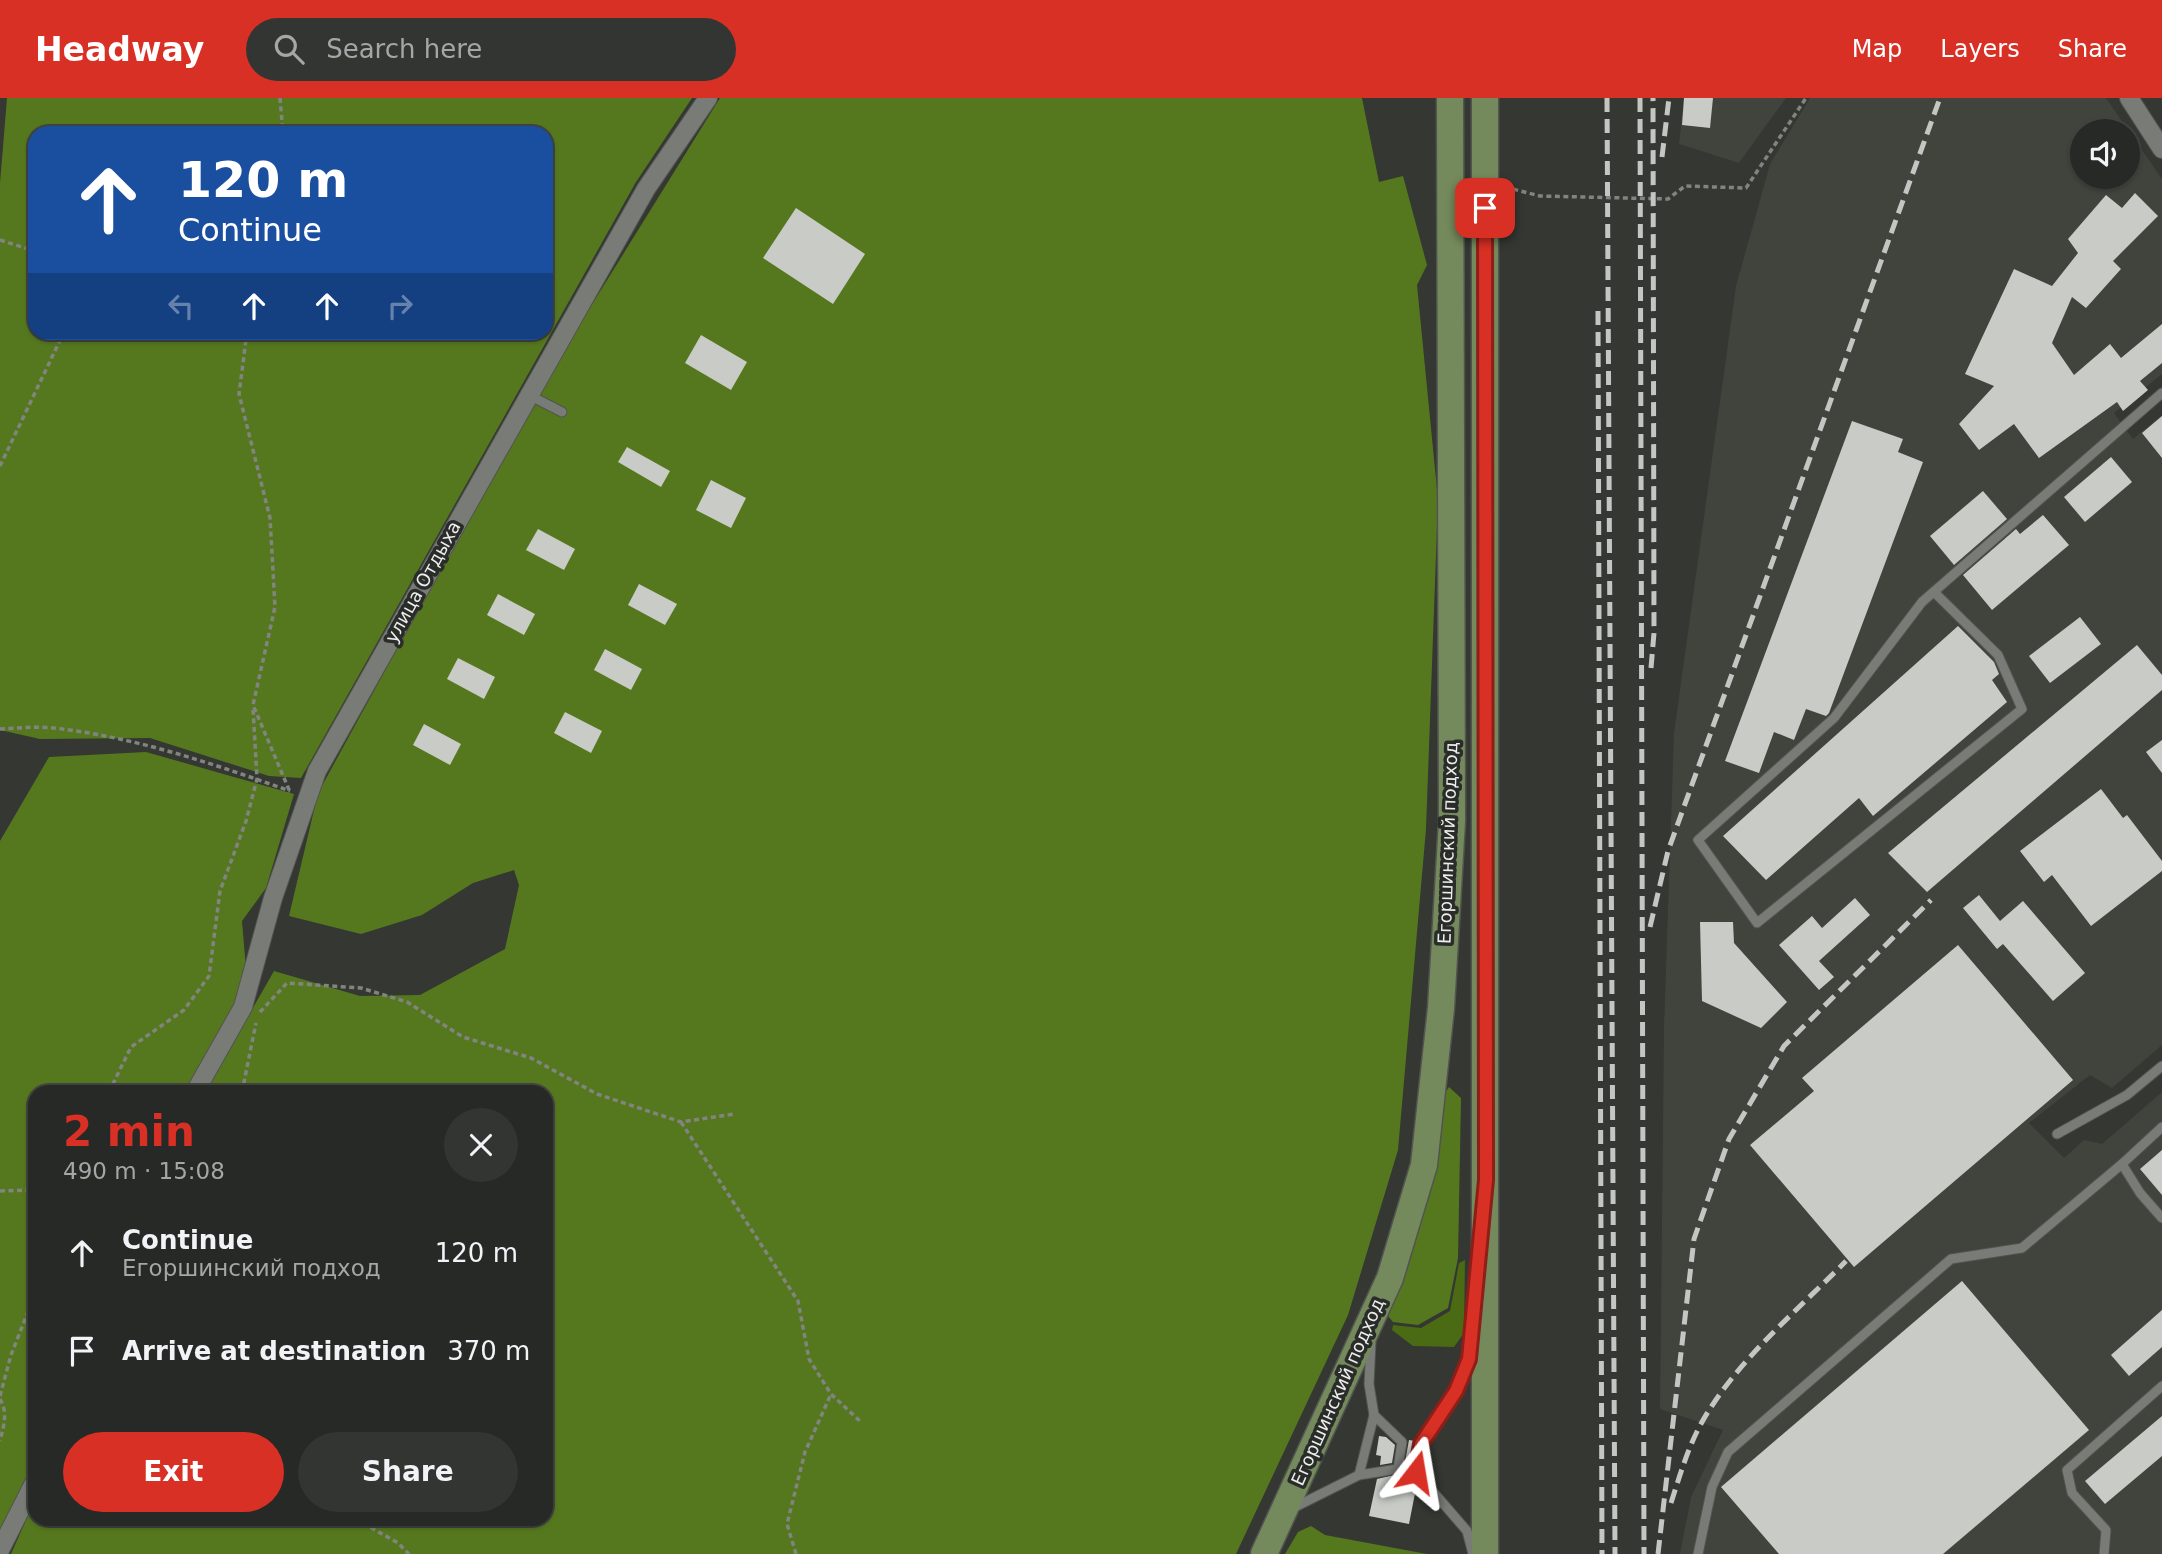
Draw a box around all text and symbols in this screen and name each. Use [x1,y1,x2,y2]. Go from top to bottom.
search box [246,18,736,81]
text: Headway [35,30,204,69]
icon: search [270,30,308,68]
text: Search here [326,34,482,64]
text: Map [1852,35,1902,63]
text: Layers [1940,35,2020,63]
text: Share [2058,35,2127,63]
map controls [2070,119,2140,189]
button: sound [2070,119,2140,189]
text: 120 m [178,152,348,209]
icon: ahead [63,154,154,245]
pin [1455,178,1515,238]
icon: arrive [1466,189,1504,227]
text: Continue [178,211,322,249]
icon: left [162,287,200,325]
icon: ahead [235,287,273,325]
icon: ahead [308,287,346,325]
icon: right [381,287,419,325]
street label: улица Отдыха [380,517,465,646]
street label: Егоршинский подход [1433,741,1462,945]
text: 2 min [63,1107,195,1156]
button: close [444,1108,518,1182]
text: 490 m · 15:08 [63,1158,225,1184]
text: Continue [122,1225,253,1255]
icon: ahead [63,1234,101,1272]
text: 120 m [435,1238,518,1268]
text: Егоршинский подход [122,1255,381,1281]
street label: Егоршинский подход [1287,1295,1388,1489]
icon: arrive [63,1332,101,1370]
text: Arrive at destination [122,1336,426,1366]
text: 370 m [447,1336,530,1366]
button: Exit [63,1432,284,1512]
button: Share [298,1432,518,1512]
position arrow [1379,1435,1453,1509]

